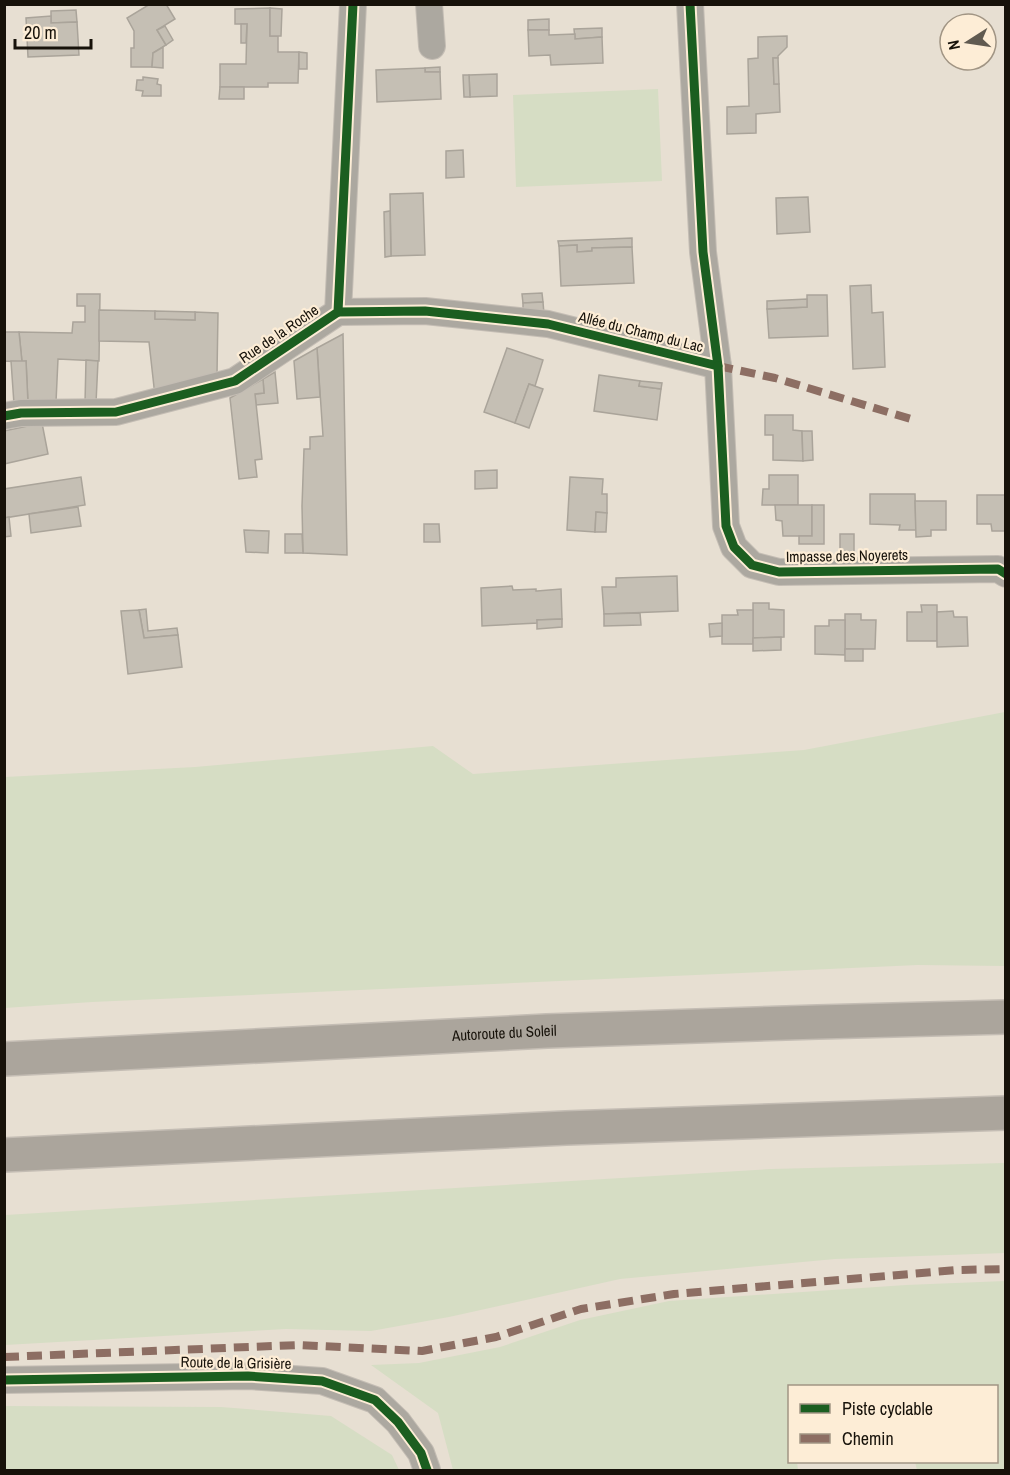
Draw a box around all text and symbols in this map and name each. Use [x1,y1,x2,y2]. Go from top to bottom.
scale bar [15,12,92,50]
north arrow [938,12,998,72]
text: 20 m [24,20,57,45]
text: N [942,38,965,52]
street label: Rue de la Roche [235,299,323,368]
street label: Allée du Champ du Lac [576,306,706,357]
street label: Impasse des Noyerets [786,544,908,567]
street label: Autoroute du Soleil [450,1020,557,1046]
street label: Route de la Grisière [180,1351,292,1374]
legend [788,1385,998,1463]
text: Piste cyclable [842,1396,933,1421]
text: Chemin [842,1426,894,1451]

